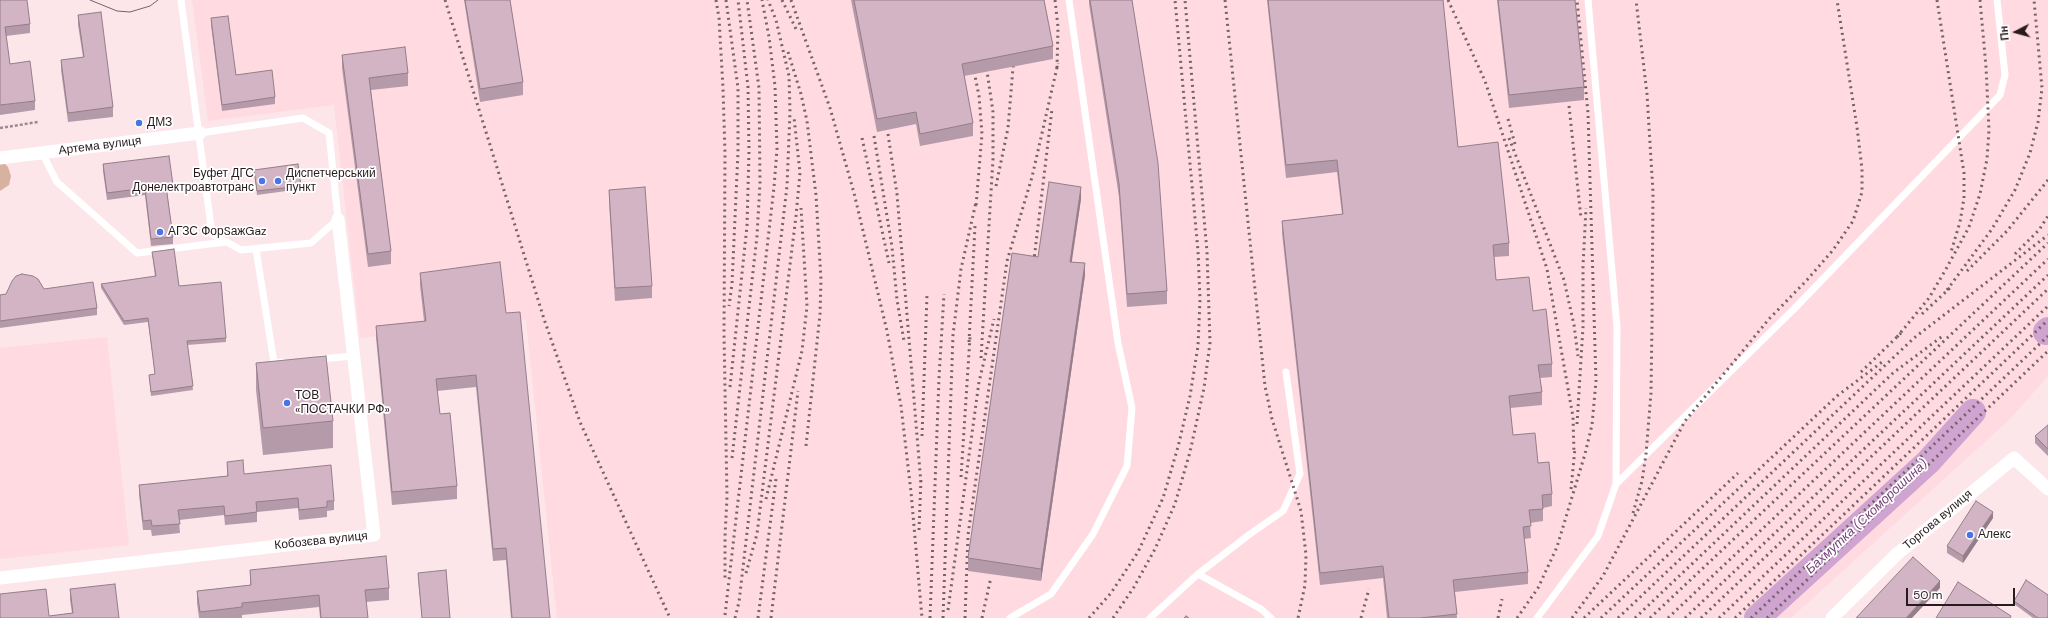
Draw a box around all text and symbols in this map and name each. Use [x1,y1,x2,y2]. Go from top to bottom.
north arrow [1996,12,2036,52]
text: Пн [1996,25,2012,41]
place label: ДМЗ [147,116,172,130]
marker: ДМЗ [134,118,144,128]
street label: Артема вулиця [58,134,142,158]
place label: Буфет ДГС Донелектроавтотранс [132,167,254,195]
place label: Диспетчерський пункт [286,167,376,195]
marker: Буфет ДГС Донелектроавтотранс [257,176,267,186]
marker: Диспетчерський пункт [273,176,283,186]
place label: АГЗС ФорSажGaz [168,225,266,239]
marker: АГЗС ФорSажGaz [155,227,165,237]
place label: ТОВ «ПОСТАЧКИ РФ» [295,389,390,417]
marker: ТОВ «ПОСТАЧКИ РФ» [282,398,292,408]
water label: Бахмутка (Скоморошина) [1803,456,1931,578]
street label: Торгова вулиця [1901,487,1975,553]
place label: Алекс [1978,528,2011,542]
street label: Кобозєва вулиця [274,529,368,553]
marker: Алекс [1965,530,1975,540]
scale bar [1908,580,2017,606]
text: 50 m [1913,587,1942,603]

